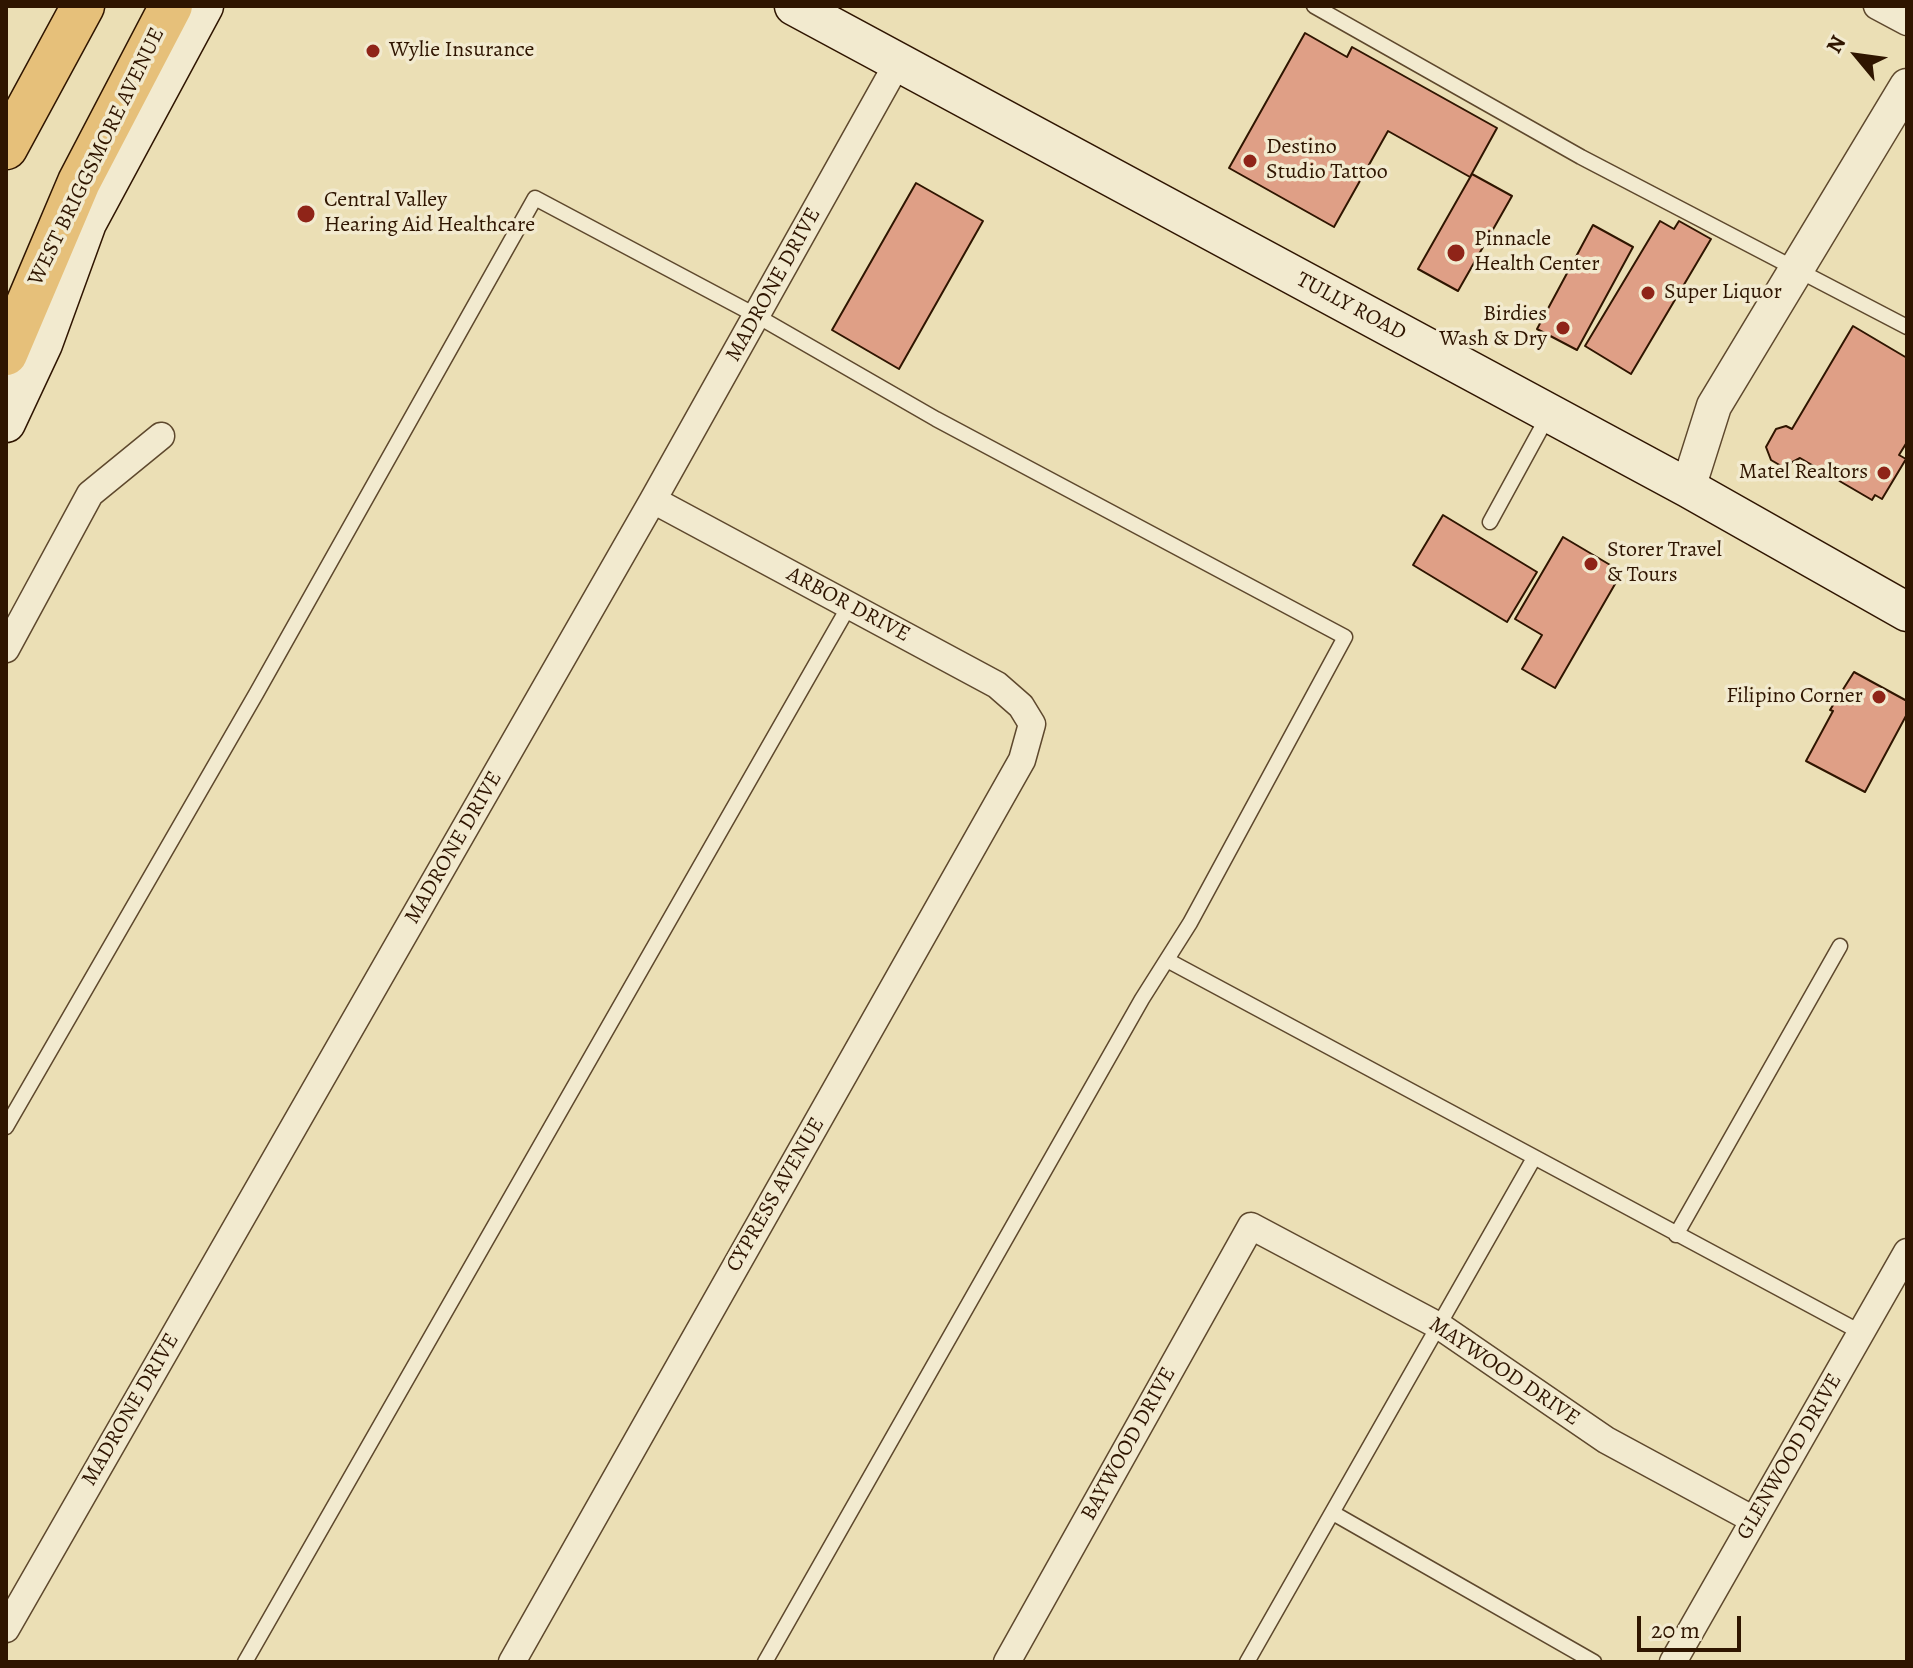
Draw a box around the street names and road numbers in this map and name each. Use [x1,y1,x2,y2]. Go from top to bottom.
street label: WEST BRIGGSMORE AVENUE [23,24,171,290]
street label: MADRONE DRIVE [721,203,827,367]
street label: TULLY ROAD [1292,267,1410,347]
street label: ARBOR DRIVE [782,561,914,649]
street label: MADRONE DRIVE [400,767,508,929]
street label: CYPRESS AVENUE [721,1113,831,1277]
street label: MAYWOOD DRIVE [1423,1312,1585,1432]
street label: MADRONE DRIVE [77,1329,185,1491]
street label: BAYWOOD DRIVE [1076,1363,1182,1525]
street label: GLENWOOD DRIVE [1732,1369,1848,1545]

